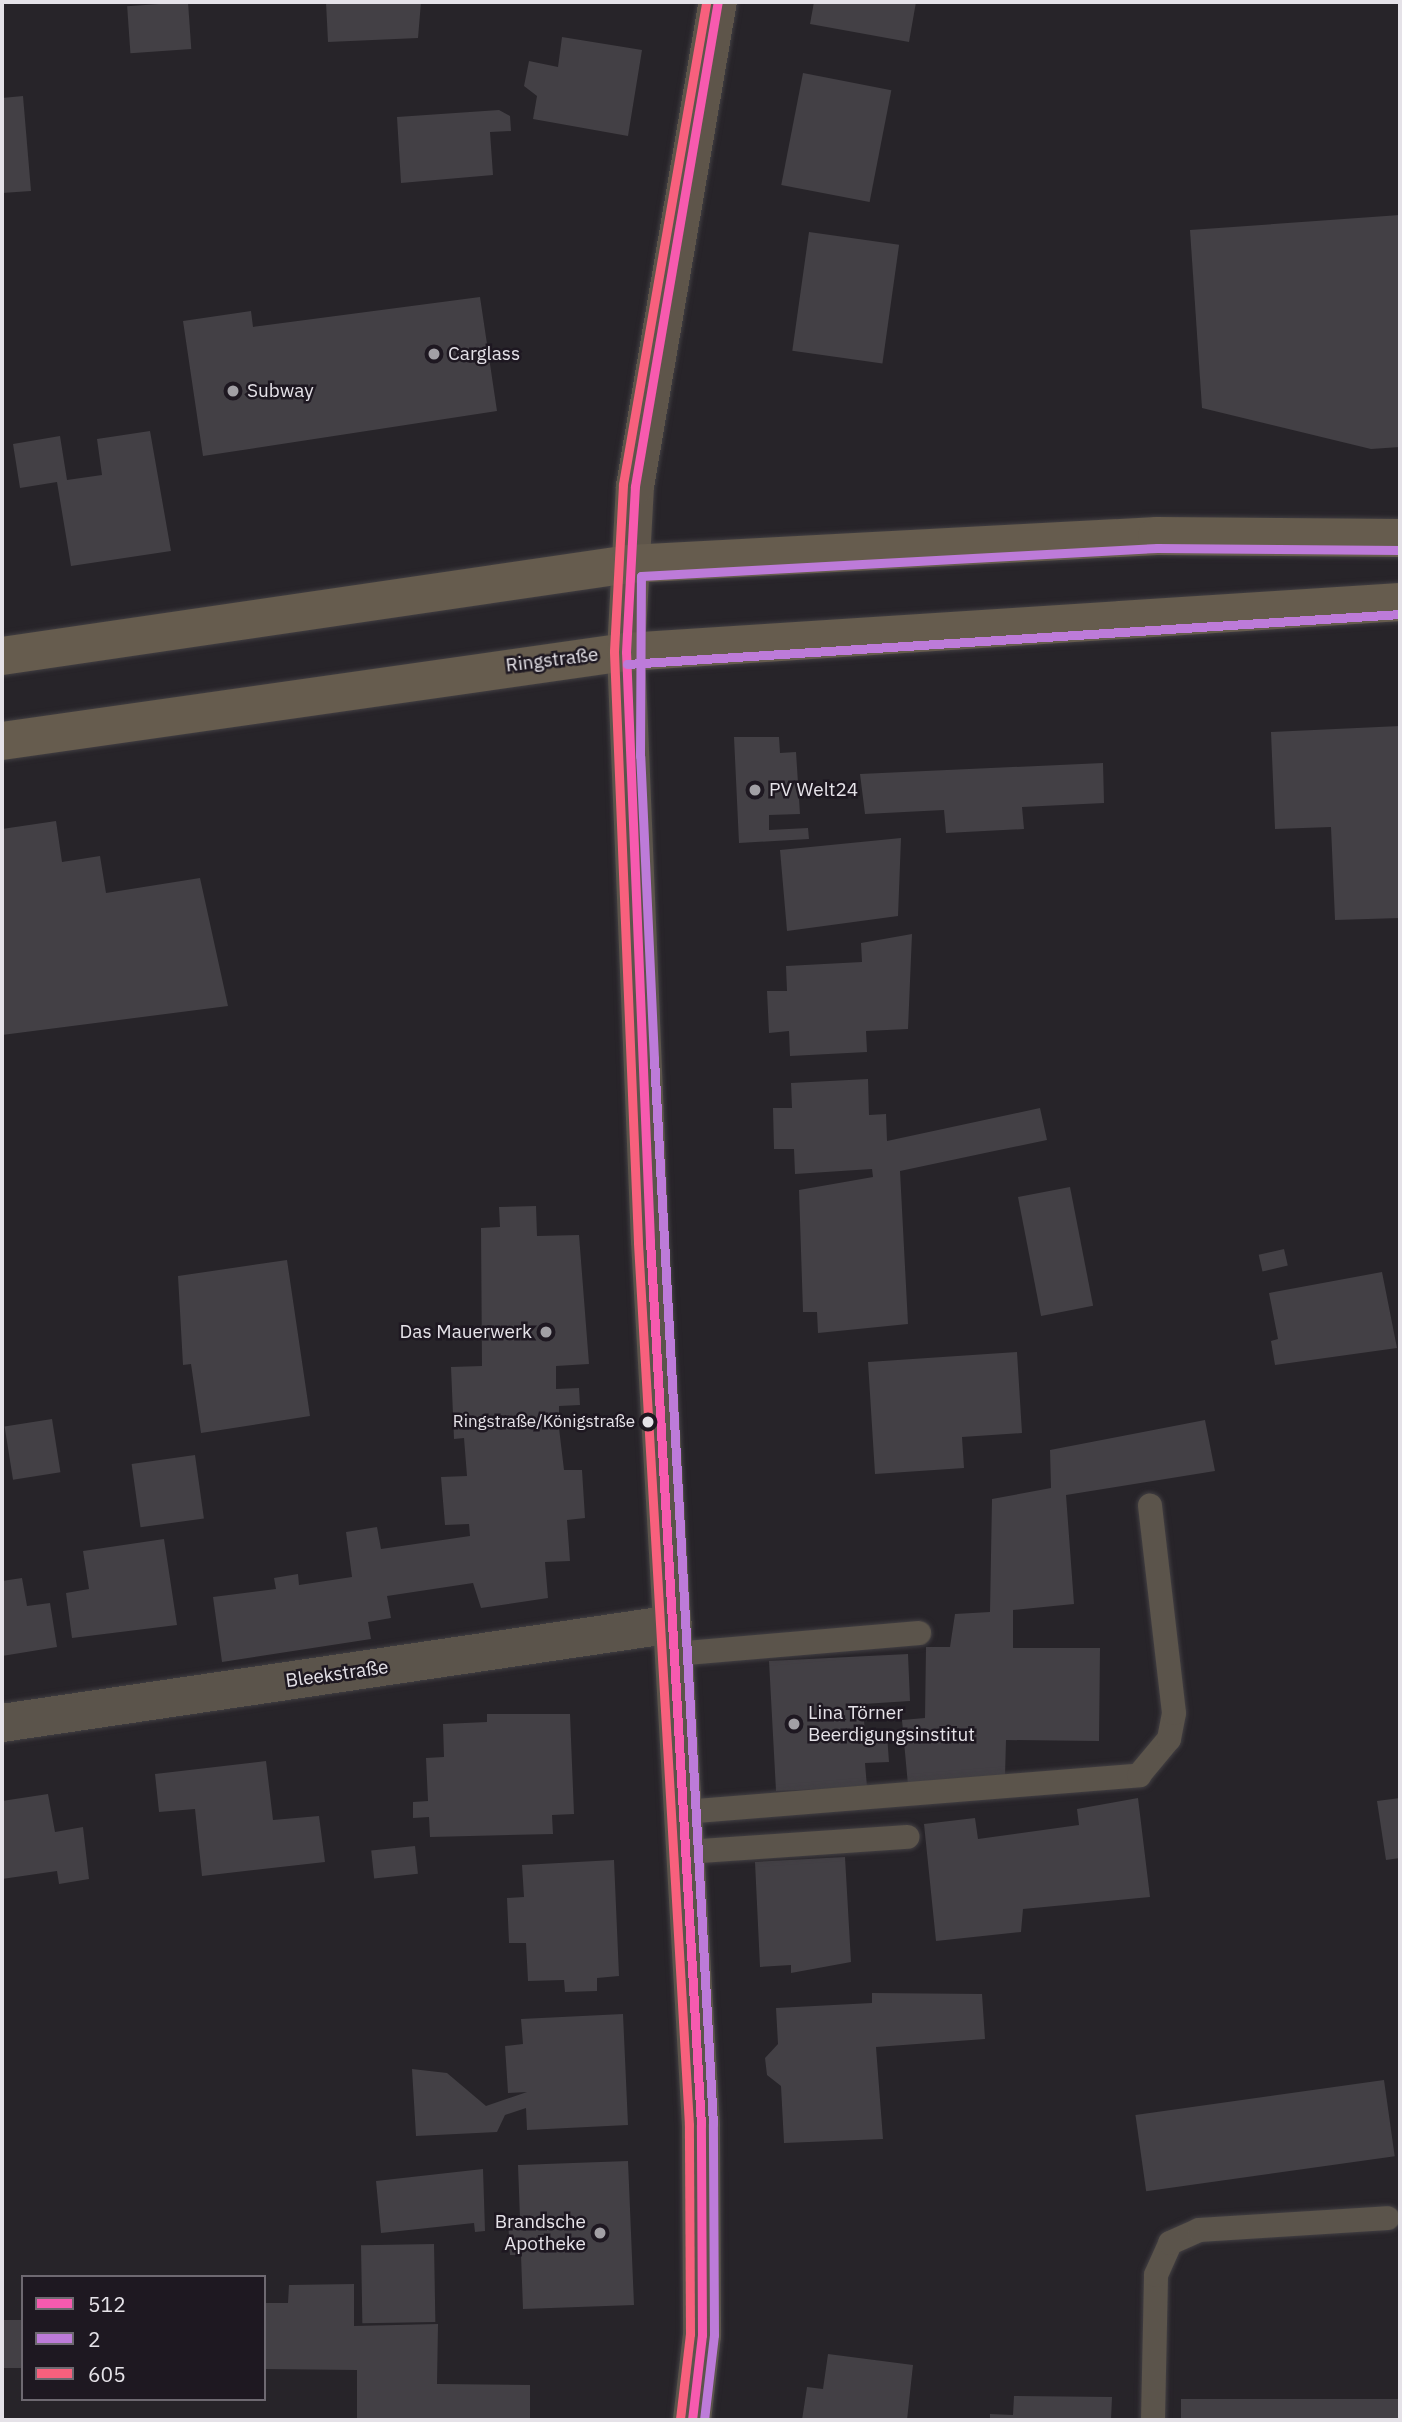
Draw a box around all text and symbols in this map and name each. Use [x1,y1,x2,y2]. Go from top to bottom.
place label: Carglass [448,343,520,365]
marker: Carglass [426,346,442,362]
place label: Subway [247,380,314,402]
marker: Subway [225,383,241,399]
street label: Ringstraße [504,643,600,677]
place label: PV Welt24 [769,779,858,801]
marker: PV Welt24 [747,782,763,798]
place label: Das Mauerwerk [400,1321,532,1343]
marker: Das Mauerwerk [538,1324,554,1340]
place label: Ringstraße/Königstraße [453,1412,635,1432]
marker: Ringstraße/Königstraße [641,1415,655,1429]
street label: Bleekstraße [284,1655,390,1693]
place label: Lina Törner Beerdigungsinstitut [808,1702,975,1746]
marker: Lina Törner Beerdigungsinstitut [786,1716,802,1732]
place label: Brandsche Apotheke [495,2211,586,2255]
marker: Brandsche Apotheke [592,2225,608,2241]
legend [21,2275,266,2401]
text: 512 [88,2290,126,2318]
text: 2 [88,2325,101,2353]
text: 605 [88,2360,126,2388]

